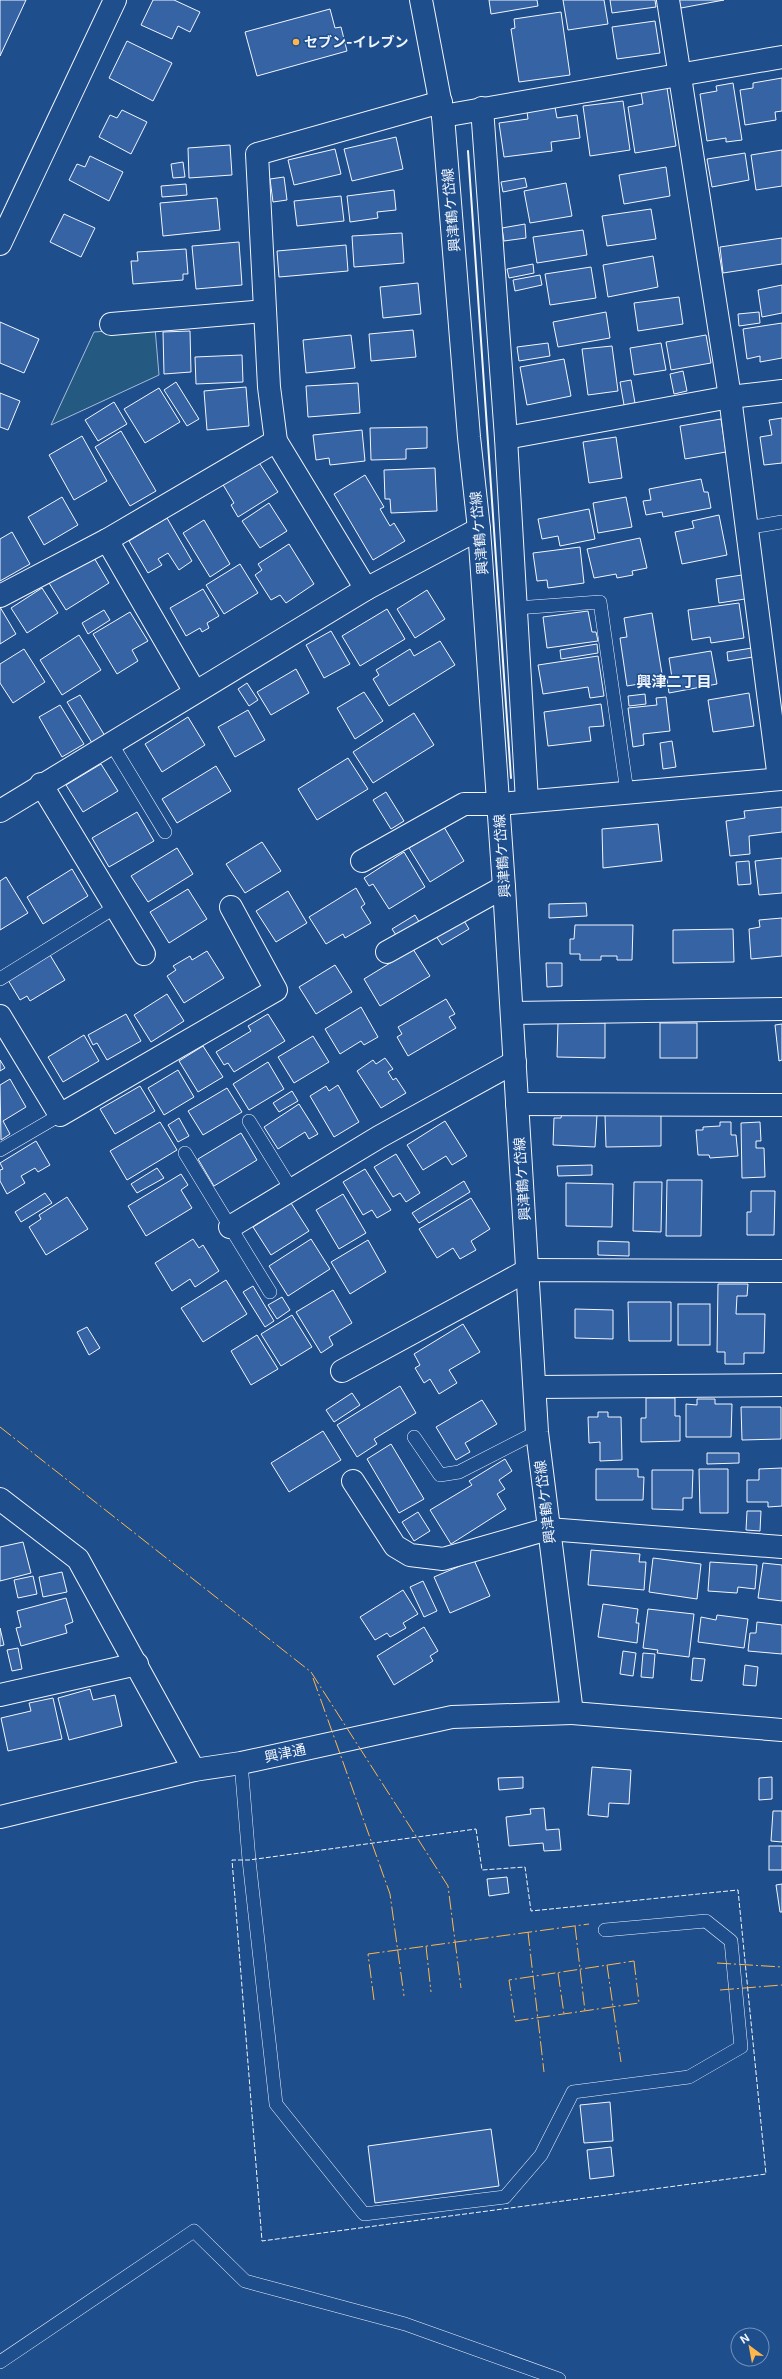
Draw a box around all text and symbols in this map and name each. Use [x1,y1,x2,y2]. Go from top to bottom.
place label: セブン-イレブン [304,33,409,50]
marker: セブン-イレブン [291,37,301,47]
street label: 興津鶴ケ岱線 [438,167,463,253]
street label: 興津鶴ケ岱線 [466,490,491,576]
district label: 興津二丁目 [636,672,712,691]
street label: 興津鶴ケ岱線 [490,814,513,899]
street label: 興津鶴ケ岱線 [510,1137,533,1222]
street label: 興津鶴ケ岱線 [531,1459,558,1545]
street label: 興津通 [263,1740,307,1765]
north arrow [730,2327,770,2367]
text: N [737,2330,752,2347]

